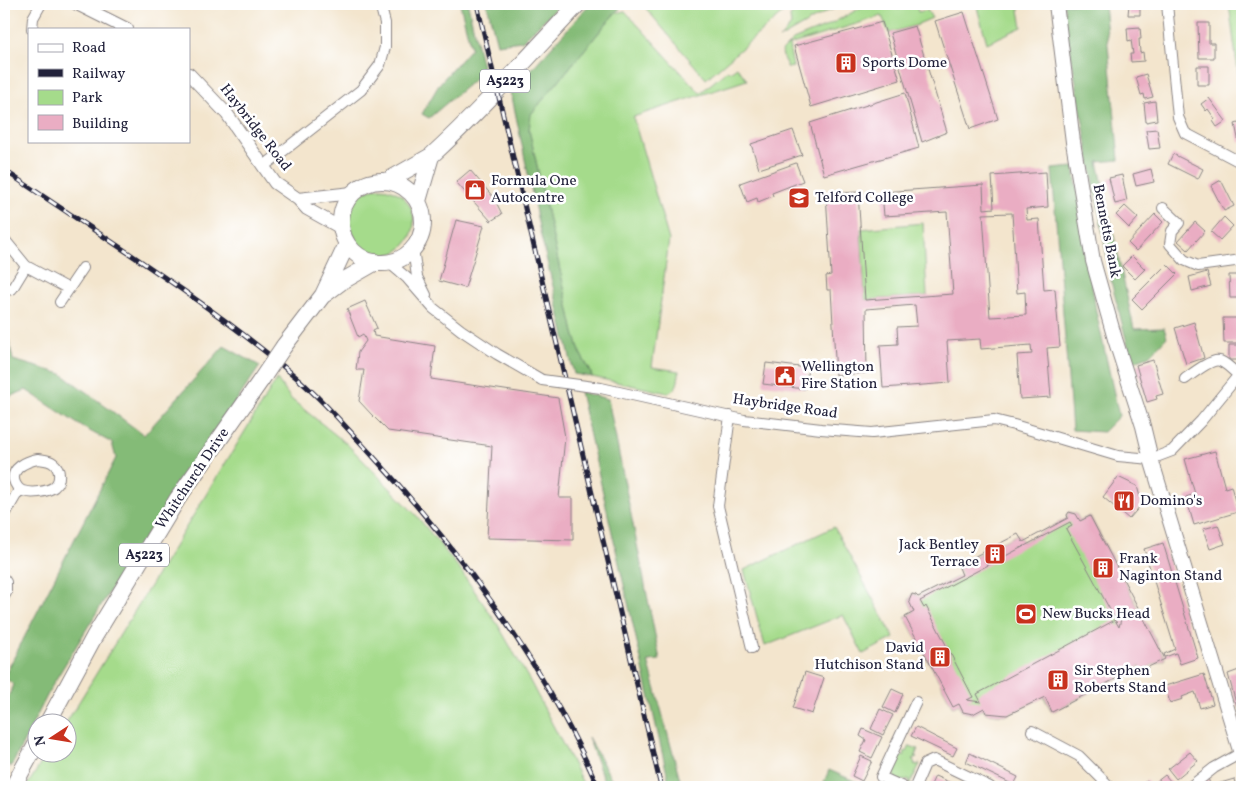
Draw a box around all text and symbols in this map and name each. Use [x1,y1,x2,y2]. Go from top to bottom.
legend [28,28,190,142]
text: Road [72,38,106,59]
building icon: Sports Dome [834,51,858,75]
place label: Sports Dome [862,53,947,74]
text: Railway [72,64,125,85]
road number: A5223 [480,70,530,92]
street label: Haybridge Road [214,80,296,176]
text: Park [72,88,103,109]
text: Building [72,114,129,135]
place label: Formula One Autocentre [491,171,577,209]
shop icon: Formula One Autocentre [463,178,487,202]
street label: Bennetts Bank [1087,182,1125,280]
school or university icon: Telford College [787,186,811,210]
place label: Telford College [815,188,914,209]
place label: Wellington Fire Station [801,357,877,395]
public building icon: Wellington Fire Station [773,364,797,388]
street label: Haybridge Road [731,389,839,425]
street label: Whitchurch Drive [151,424,235,534]
restaurant icon: Domino's [1112,489,1136,513]
place label: Domino's [1140,491,1202,512]
place label: Jack Bentley Terrace [899,535,979,573]
building icon: Jack Bentley Terrace [983,542,1007,566]
road number: A5223 [119,544,169,566]
place label: Frank Naginton Stand [1119,549,1222,587]
building icon: Frank Naginton Stand [1091,556,1115,580]
sports icon: New Bucks Head [1014,602,1038,626]
place label: New Bucks Head [1042,604,1150,625]
place label: David Hutchison Stand [815,638,924,676]
building icon: David Hutchison Stand [928,645,952,669]
place label: Sir Stephen Roberts Stand [1074,661,1167,699]
building icon: Sir Stephen Roberts Stand [1046,668,1070,692]
north arrow [28,714,78,764]
text: N [30,733,51,747]

